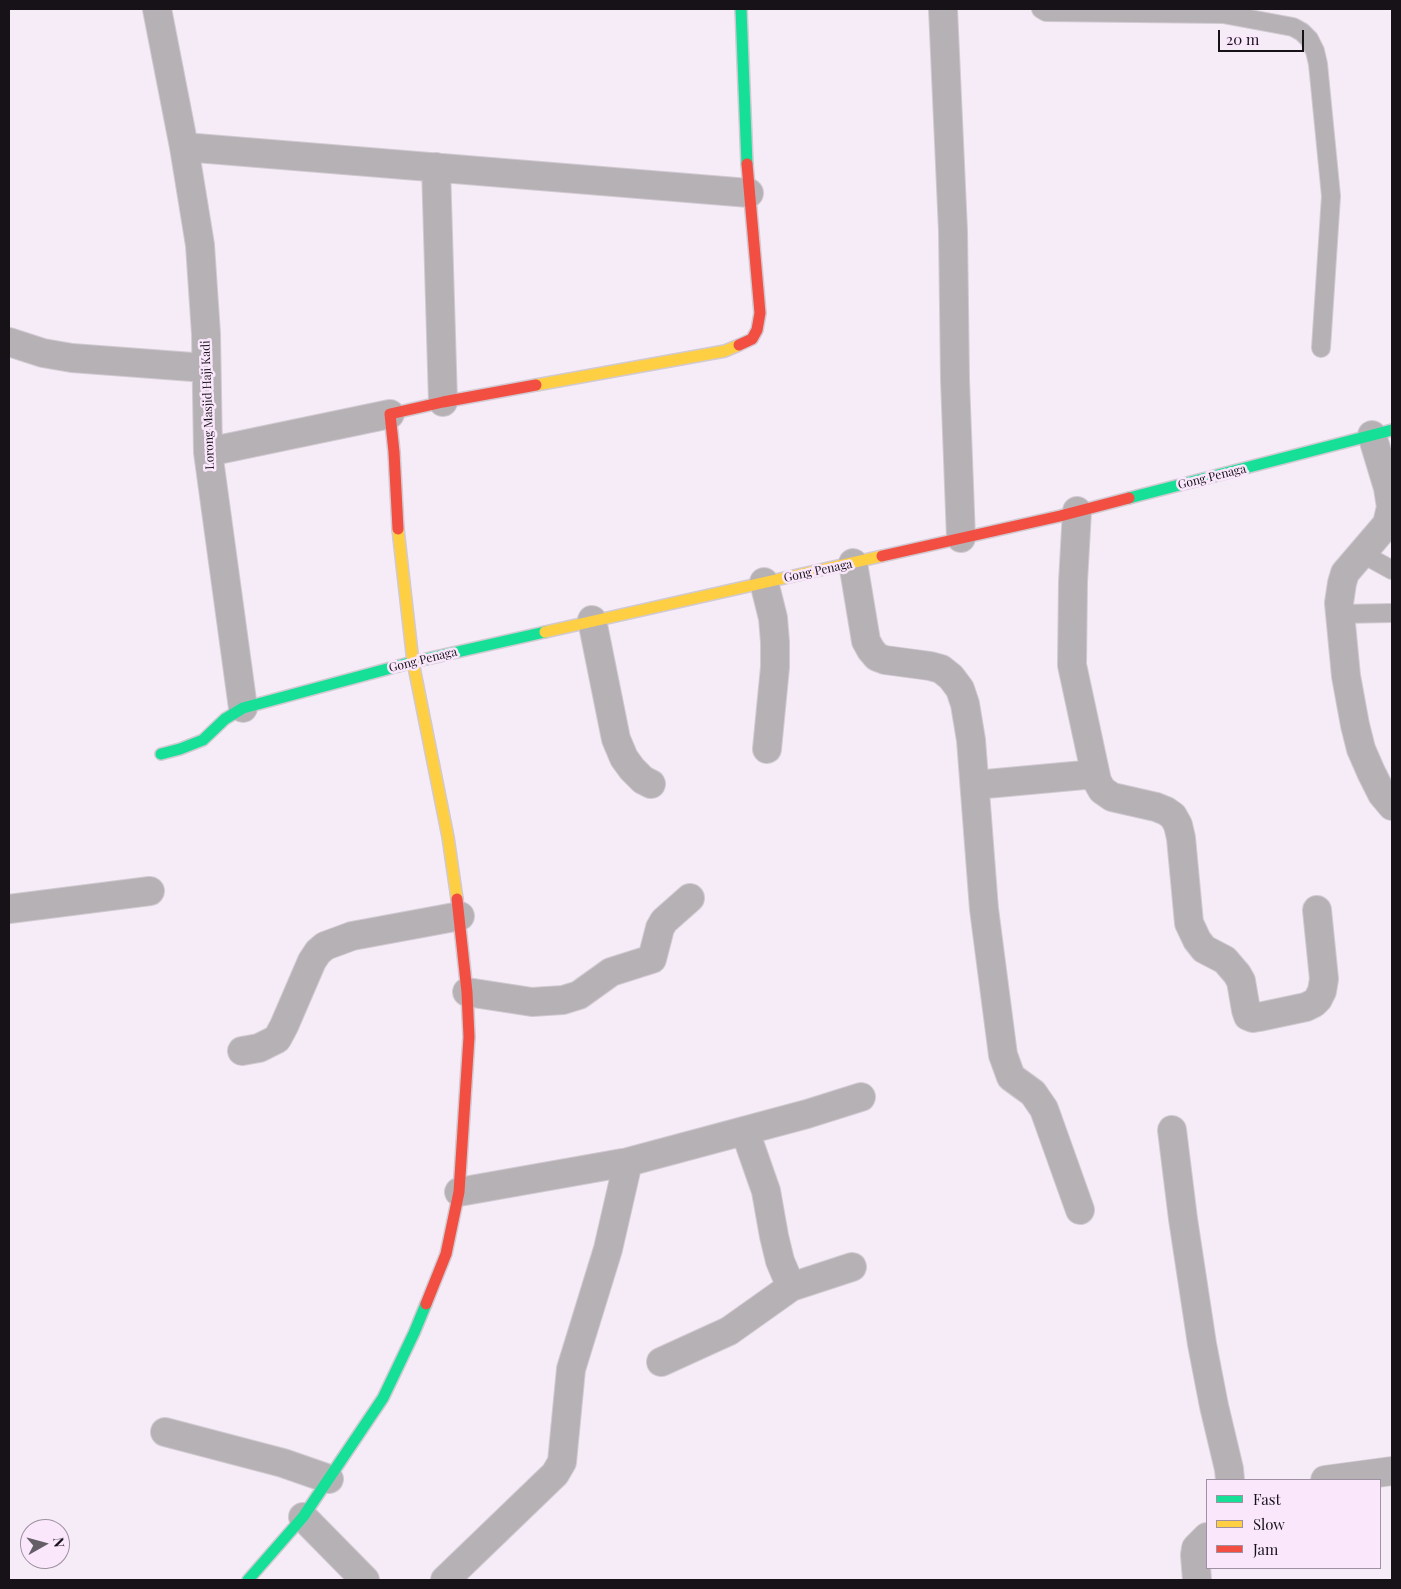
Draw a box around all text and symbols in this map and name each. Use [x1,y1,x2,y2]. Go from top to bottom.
scale bar [1221,20,1307,52]
text: 20 m [1226,29,1259,49]
street label: Lorong Masjid Haji Kadi [199,340,217,470]
street label: Gong Penaga [1176,462,1248,492]
street label: Gong Penaga [782,557,854,585]
street label: Gong Penaga [387,645,459,675]
legend [1206,1479,1381,1569]
text: Fast [1253,1489,1281,1509]
text: Slow [1253,1514,1285,1534]
north arrow [20,1519,70,1569]
text: N [49,1536,69,1548]
text: Jam [1253,1539,1278,1559]

